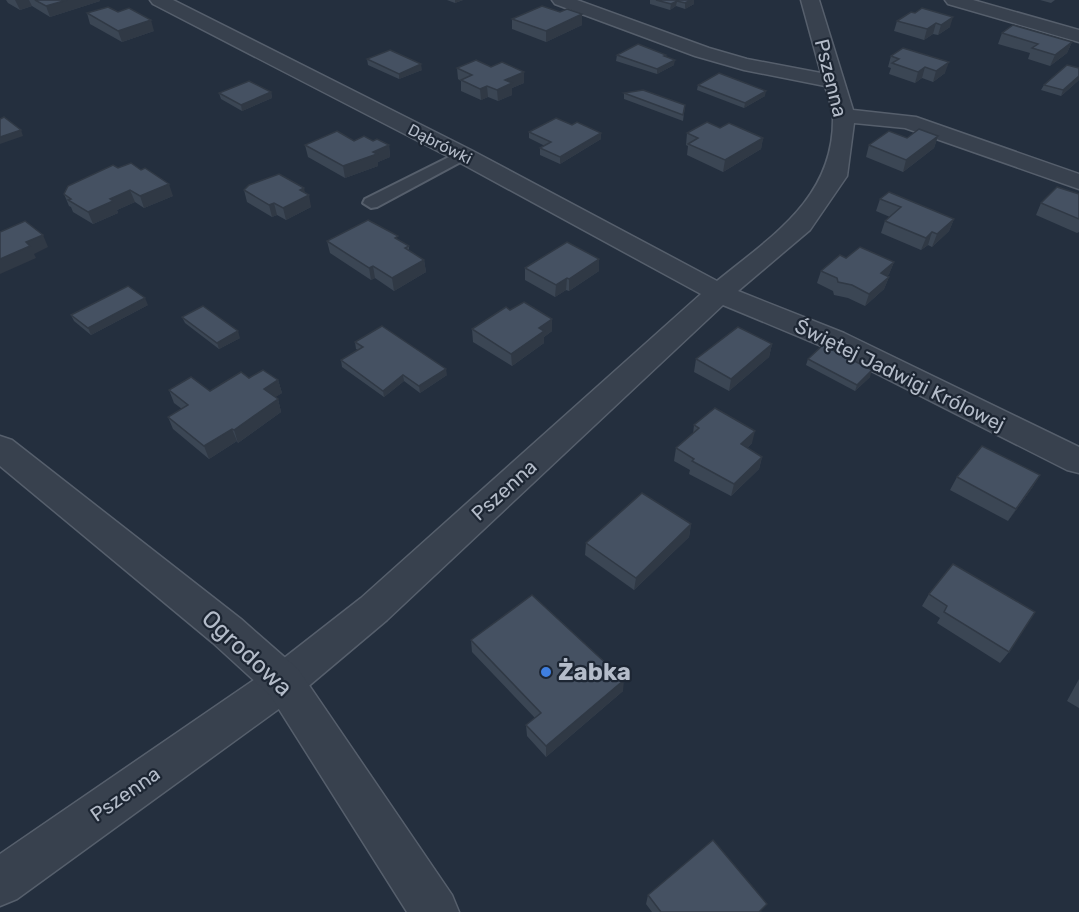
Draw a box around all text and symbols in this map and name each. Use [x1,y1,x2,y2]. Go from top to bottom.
street label: Pszenna [810,36,852,120]
street label: Dąbrówki [405,120,475,168]
street label: Świętej Jadwigi Królowej [791,314,1009,436]
street label: Pszenna [466,454,542,526]
street label: Ogrodowa [196,604,298,702]
place label: Żabka [558,658,631,686]
marker: Żabka [539,665,553,679]
street label: Pszenna [86,761,164,827]

